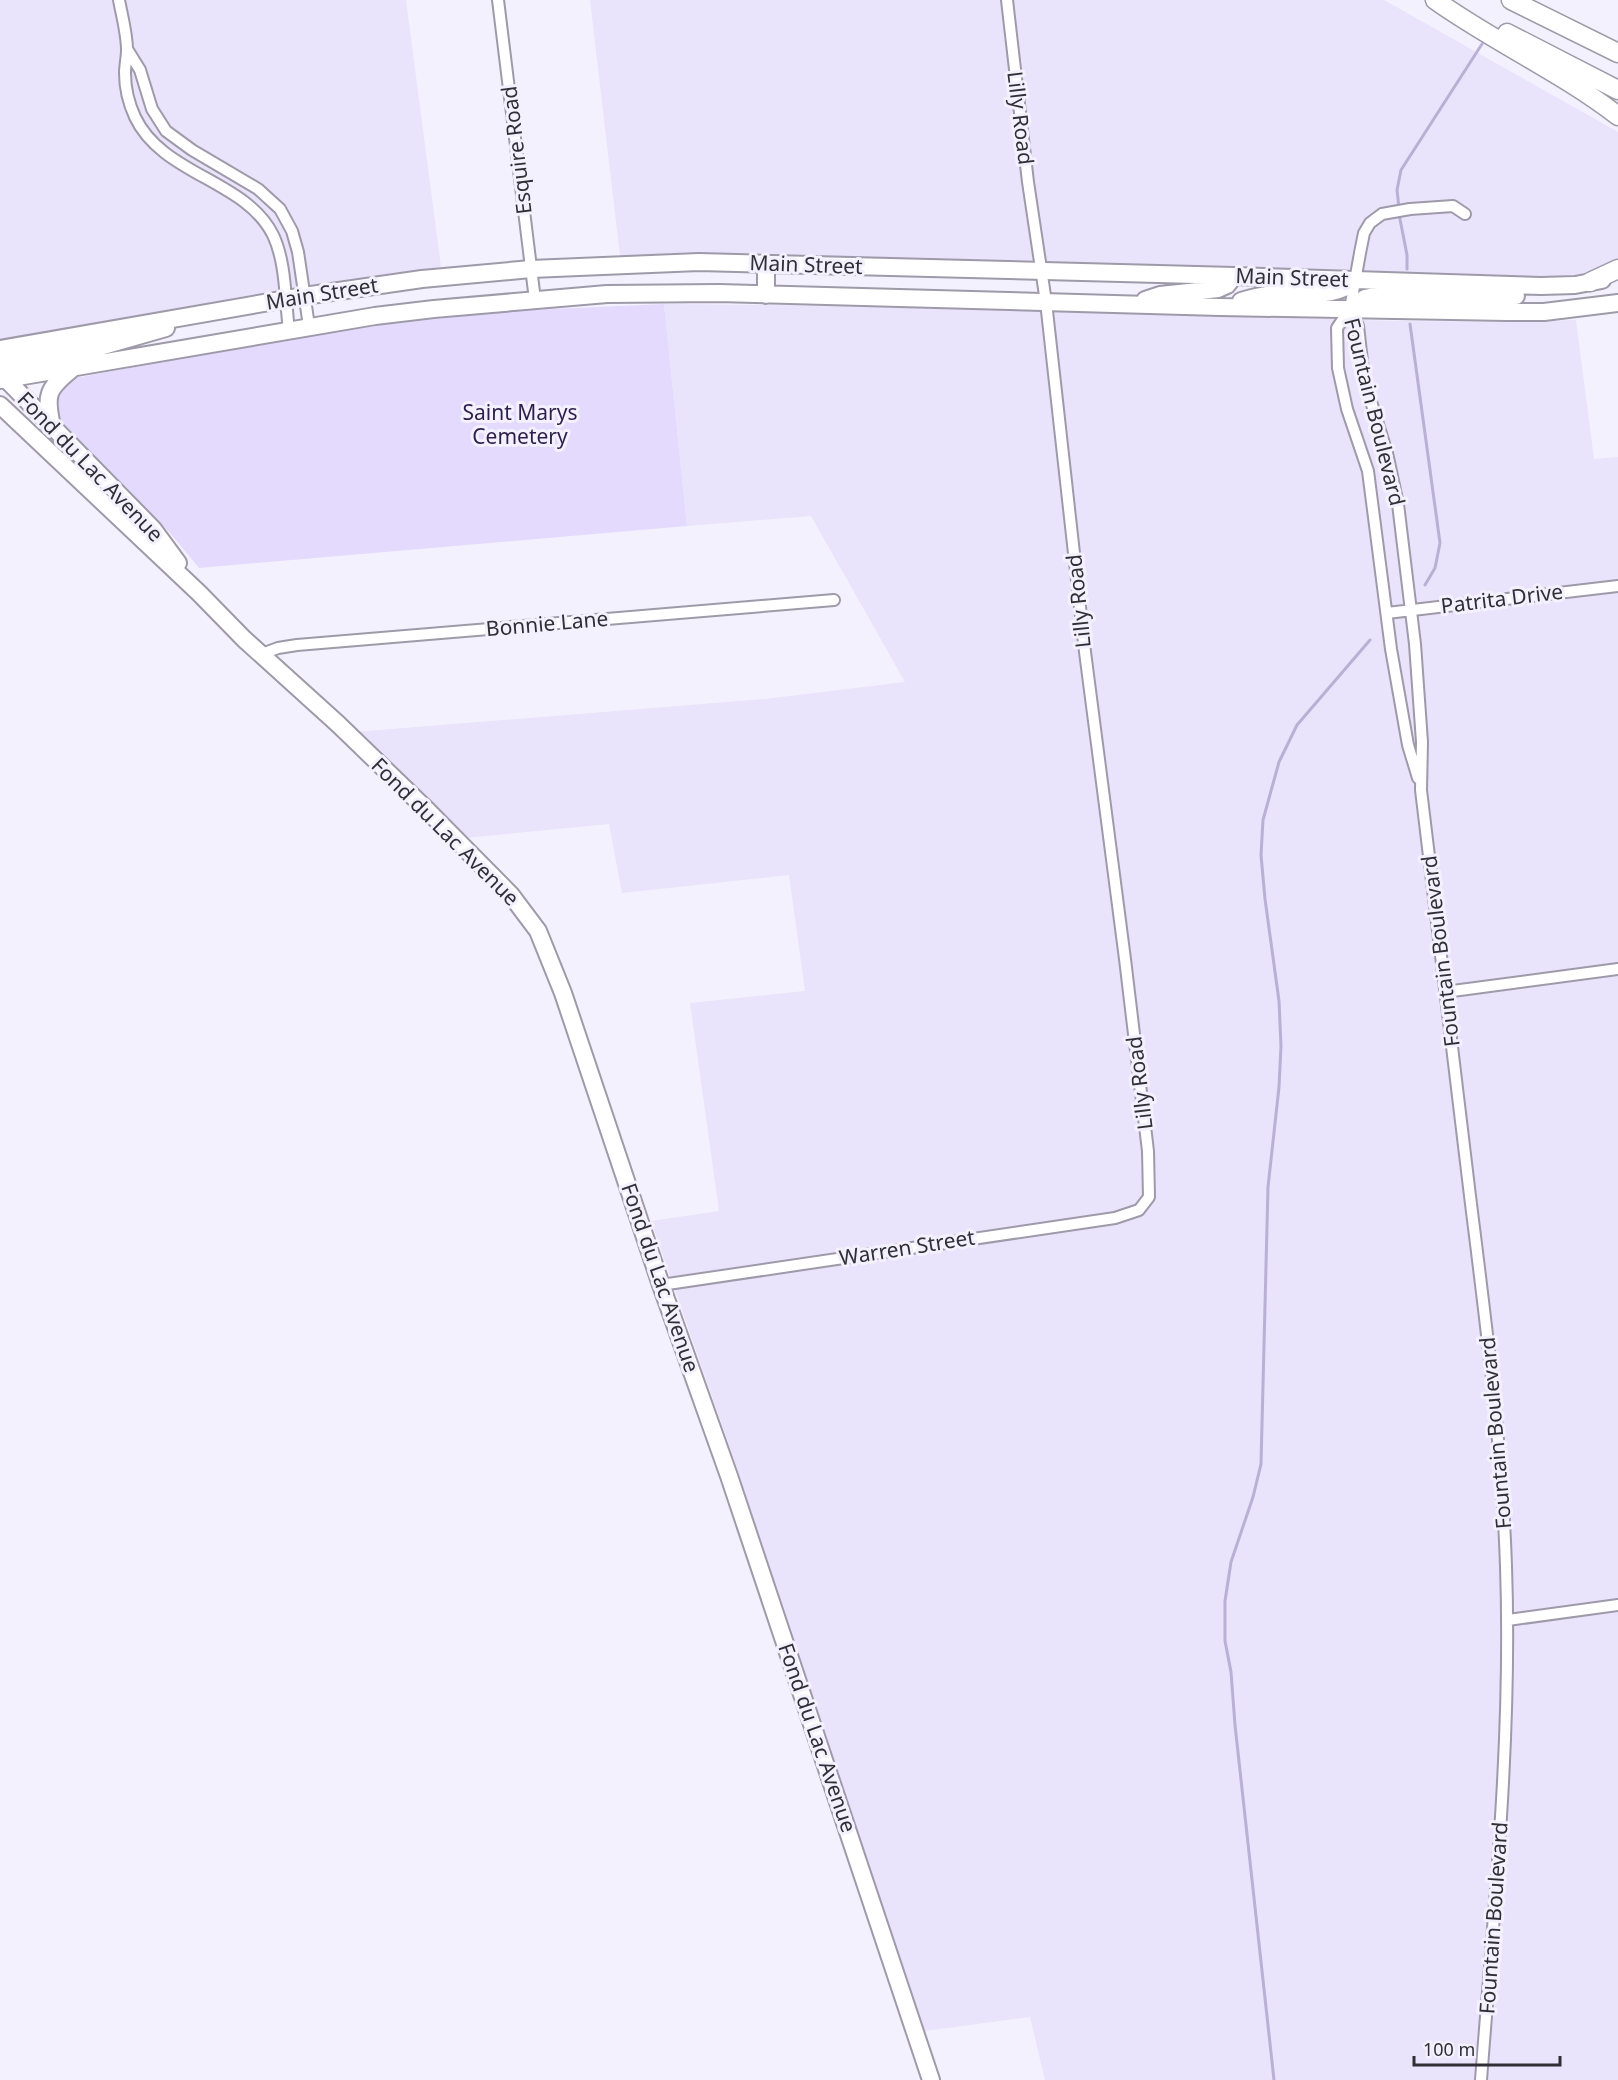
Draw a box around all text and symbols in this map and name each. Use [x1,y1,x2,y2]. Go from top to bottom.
street label: Lilly Road [1001,70,1041,166]
street label: Esquire Road [494,84,538,216]
street label: Main Street [749,248,864,280]
street label: Main Street [1235,261,1350,293]
street label: Main Street [264,270,380,316]
street label: Fountain Boulevard [1338,315,1412,509]
street label: Fond du Lac Avenue [12,385,170,547]
park label: Saint Marys Cemetery [462,398,578,450]
street label: Lilly Road [1059,553,1097,649]
street label: Patrita Drive [1439,577,1565,619]
street label: Bonnie Lane [485,604,609,642]
street label: Fond du Lac Avenue [366,751,526,911]
street label: Fountain Boulevard [1414,854,1466,1048]
street label: Lilly Road [1119,1035,1159,1131]
street label: Fond du Lac Avenue [615,1179,706,1376]
street label: Warren Street [837,1222,977,1272]
street label: Fountain Boulevard [1473,1336,1517,1530]
street label: Fond du Lac Avenue [772,1639,863,1836]
street label: Fountain Boulevard [1472,1821,1514,2015]
scale bar [1414,2029,1560,2067]
text: 100 m [1423,2037,1475,2061]

